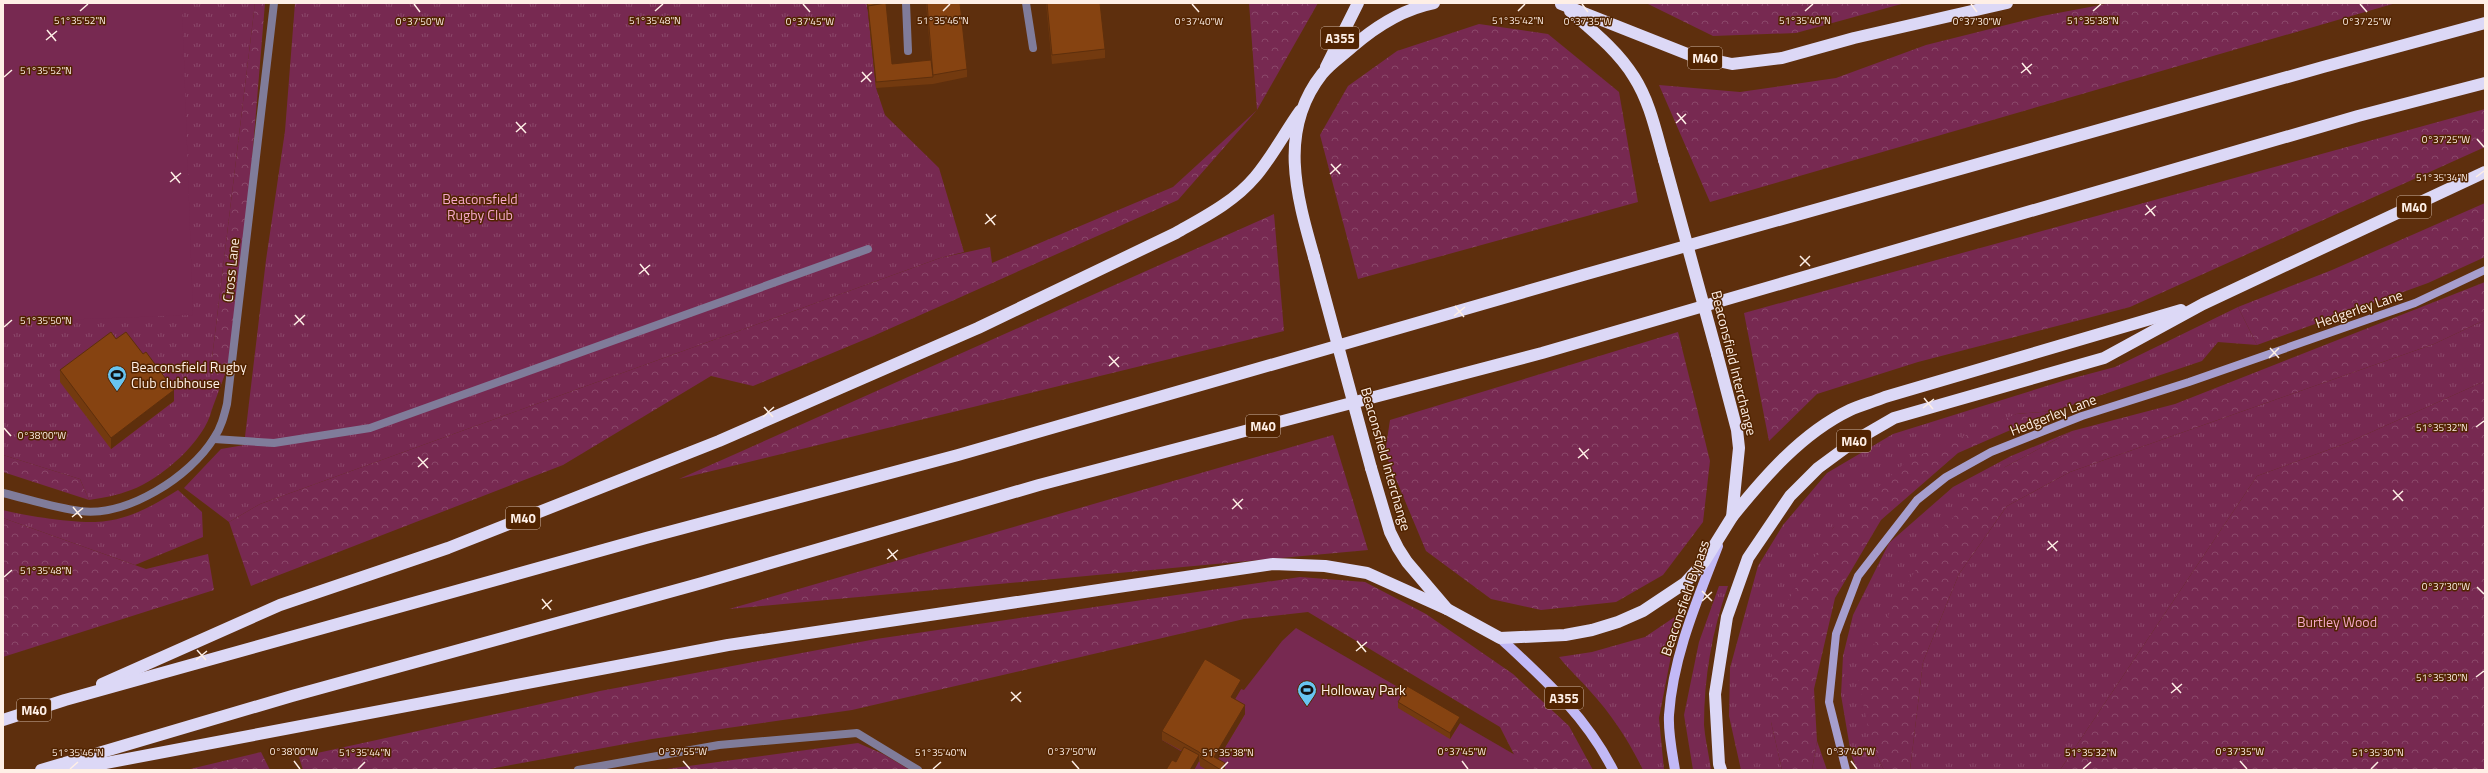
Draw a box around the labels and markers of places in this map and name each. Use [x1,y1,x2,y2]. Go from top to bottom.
place label: Beaconsfield Rugby Club clubhouse [131,356,247,393]
sports icon: Beaconsfield Rugby Club clubhouse [106,364,128,392]
sports icon: Holloway Park [1296,679,1318,707]
place label: Holloway Park [1321,679,1406,700]

